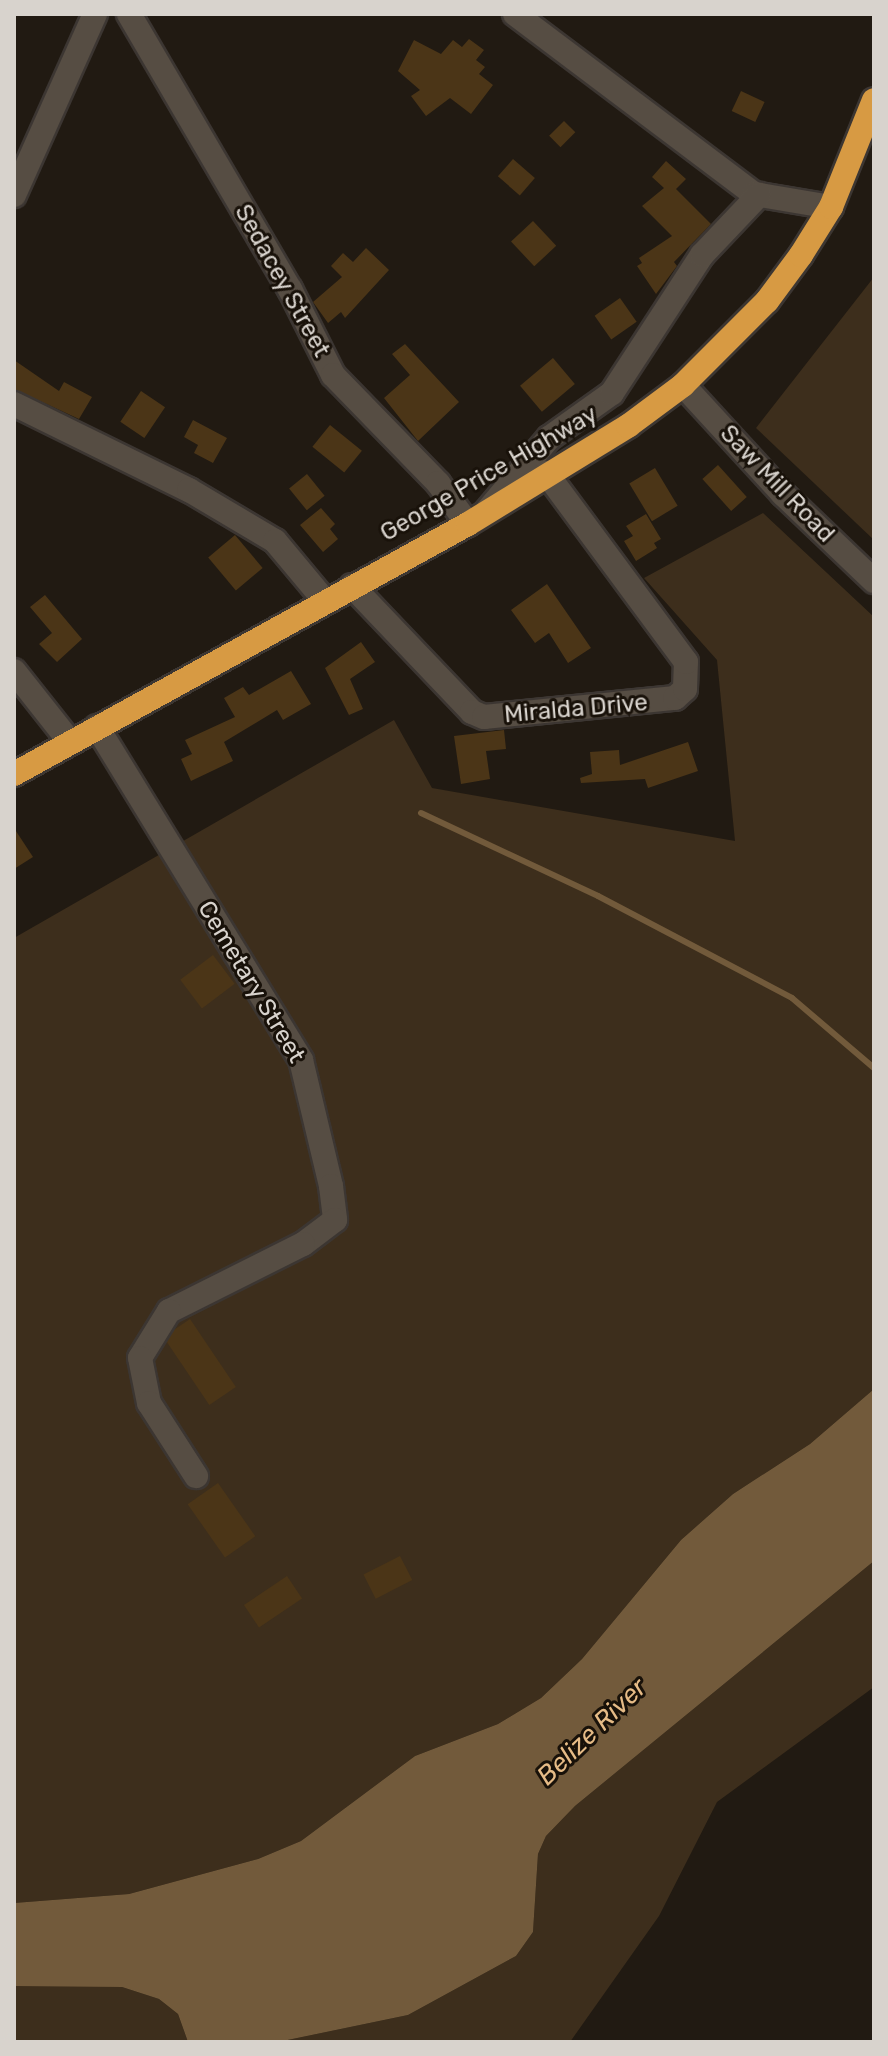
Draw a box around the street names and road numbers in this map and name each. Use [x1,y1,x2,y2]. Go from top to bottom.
street label: Sedacey Street [228,199,336,363]
street label: George Price Highway [375,400,603,548]
street label: Saw Mill Road [714,419,840,549]
street label: Miralda Drive [503,688,649,730]
street label: Cemetary Street [191,896,311,1068]

